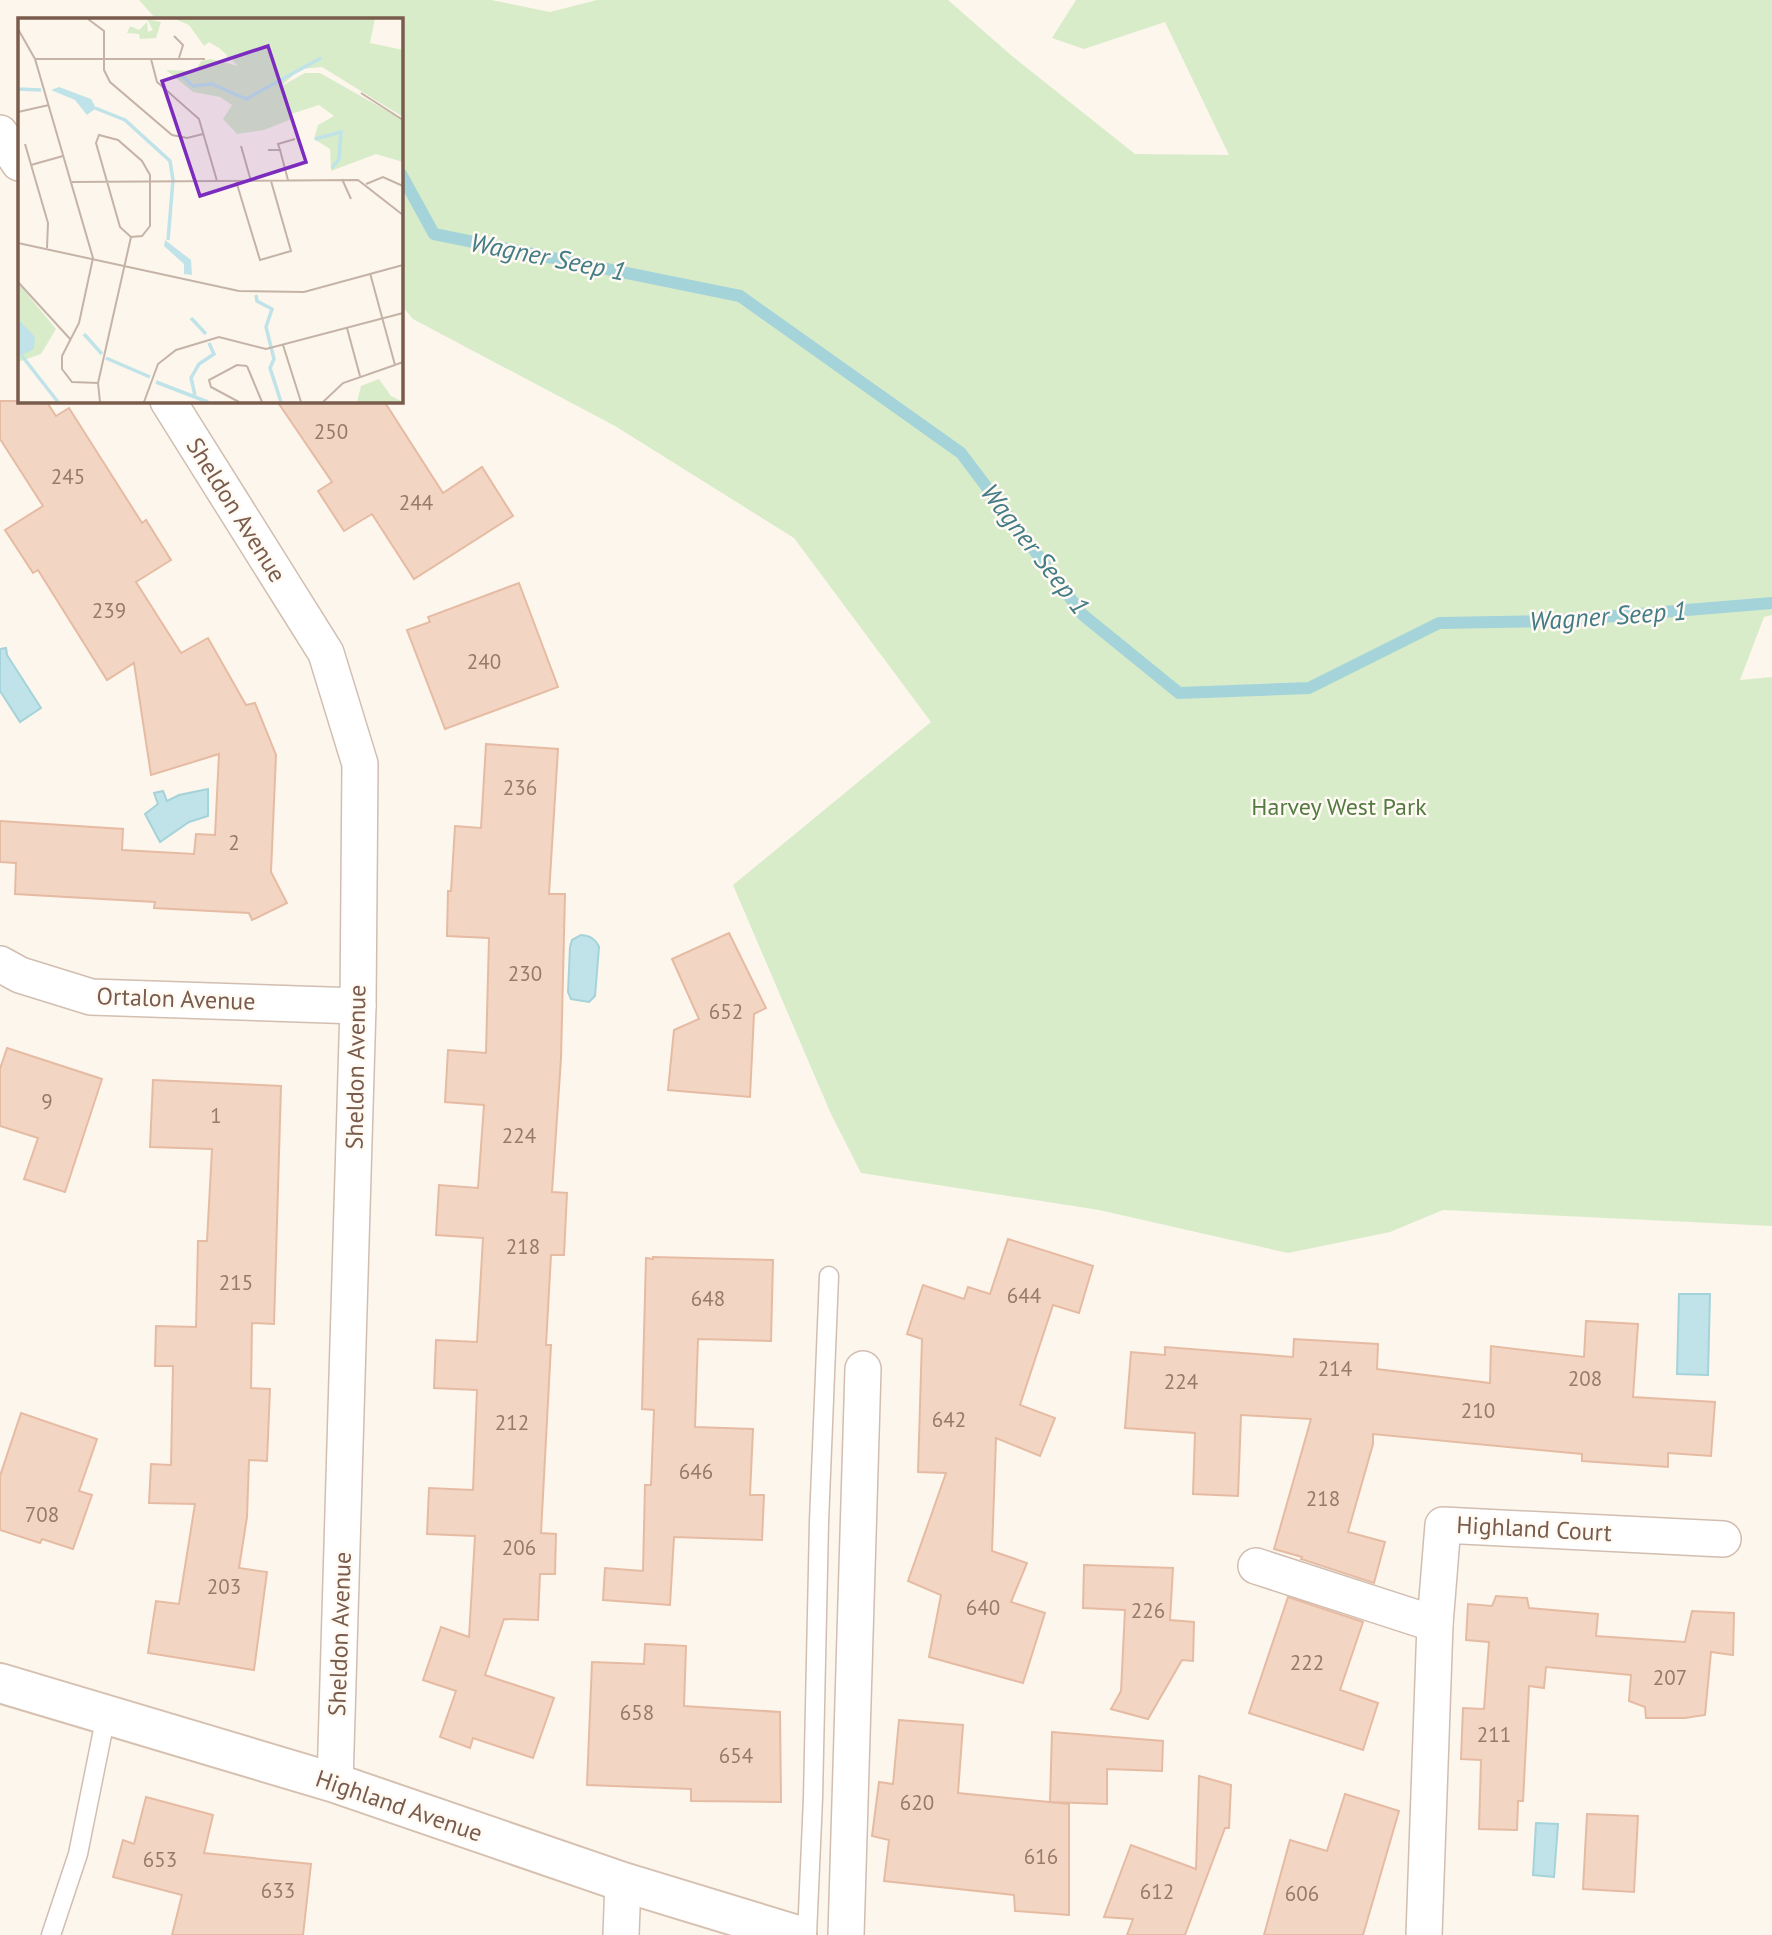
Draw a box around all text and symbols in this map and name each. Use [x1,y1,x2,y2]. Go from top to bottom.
inset map [18,18,402,402]
water label: Wagner Seep 1 [468,225,629,288]
house number: 250 [314,418,348,445]
street label: Sheldon Avenue [180,432,293,588]
house number: 245 [51,463,85,490]
water label: Wagner Seep 1 [974,476,1097,621]
house number: 244 [399,489,433,516]
water label: Wagner Seep 1 [1528,594,1688,637]
house number: 239 [92,597,126,624]
house number: 240 [467,648,501,675]
house number: 236 [503,774,537,801]
park label: Harvey West Park [1251,791,1427,822]
house number: 2 [228,829,240,856]
house number: 230 [508,960,542,987]
street label: Ortalon Avenue [96,980,256,1017]
street label: Sheldon Avenue [339,984,372,1150]
house number: 652 [709,998,743,1025]
house number: 9 [41,1088,53,1115]
house number: 1 [210,1102,222,1129]
house number: 224 [502,1122,536,1149]
house number: 218 [506,1233,540,1260]
house number: 215 [219,1269,253,1296]
house number: 644 [1007,1282,1041,1309]
house number: 648 [691,1285,725,1312]
house number: 214 [1318,1355,1352,1382]
house number: 208 [1568,1365,1602,1392]
house number: 224 [1164,1368,1198,1395]
house number: 210 [1461,1397,1495,1424]
house number: 642 [932,1406,966,1433]
house number: 212 [495,1409,529,1436]
house number: 646 [679,1458,713,1485]
house number: 218 [1306,1485,1340,1512]
house number: 708 [25,1501,59,1528]
street label: Highland Court [1456,1509,1613,1548]
house number: 206 [502,1534,536,1561]
street label: Sheldon Avenue [321,1551,358,1717]
house number: 203 [207,1573,241,1600]
house number: 640 [966,1594,1000,1621]
house number: 226 [1131,1597,1165,1624]
house number: 222 [1290,1649,1324,1676]
house number: 207 [1653,1664,1687,1691]
house number: 658 [620,1699,654,1726]
house number: 211 [1477,1721,1511,1748]
house number: 654 [719,1742,753,1769]
street label: Highland Avenue [312,1763,487,1849]
house number: 620 [900,1789,934,1816]
house number: 616 [1024,1843,1058,1870]
house number: 653 [143,1846,177,1873]
house number: 633 [261,1877,295,1904]
house number: 612 [1140,1878,1174,1905]
house number: 606 [1285,1880,1319,1907]

